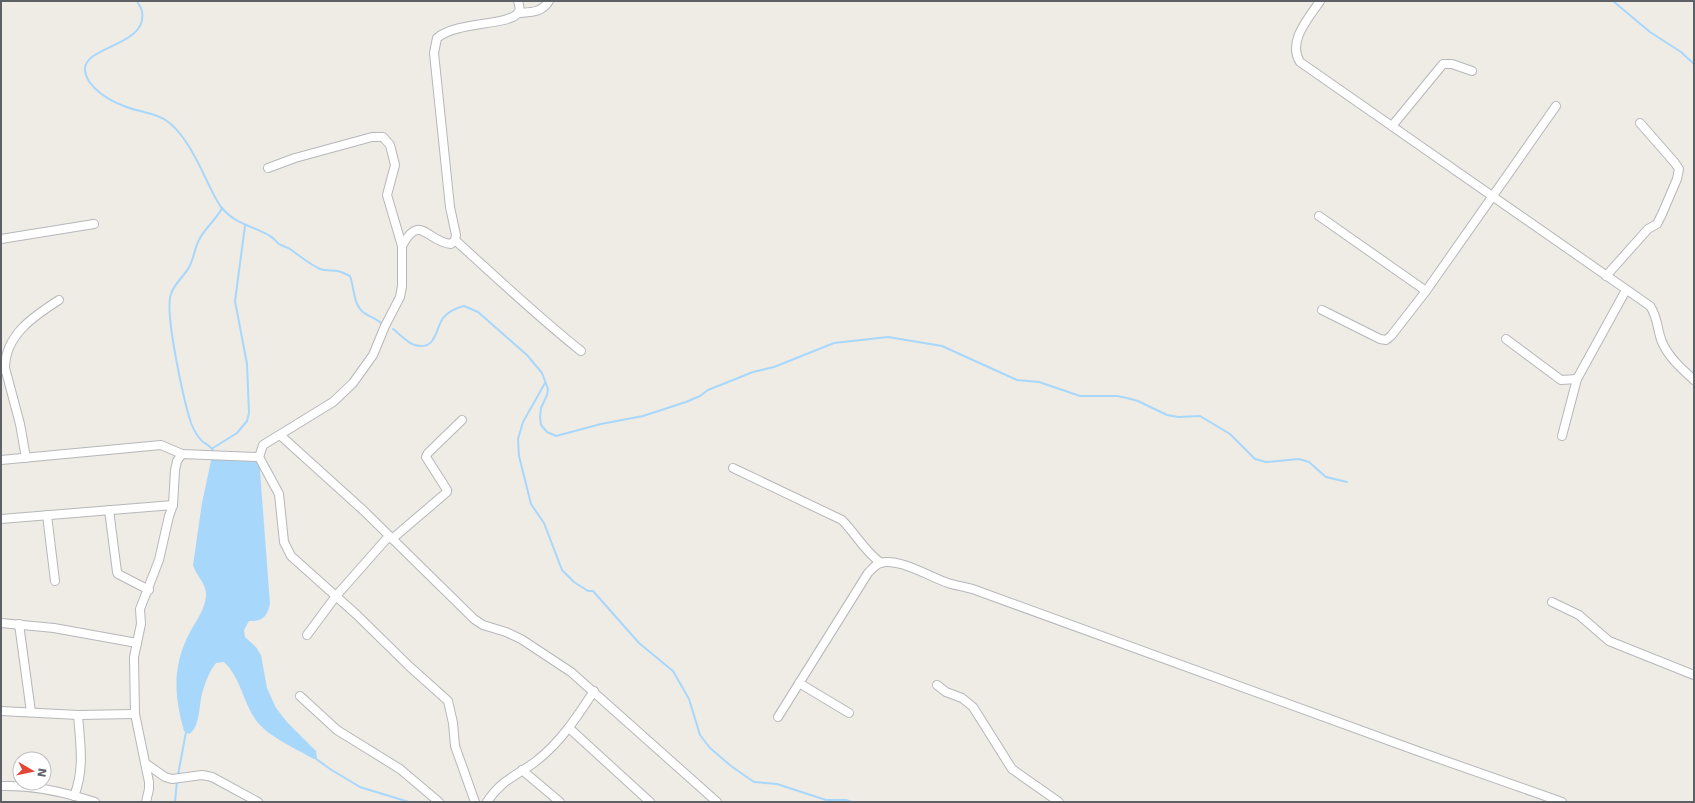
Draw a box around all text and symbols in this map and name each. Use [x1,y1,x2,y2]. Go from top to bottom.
north arrow [12,751,52,791]
text: N [34,767,49,778]

